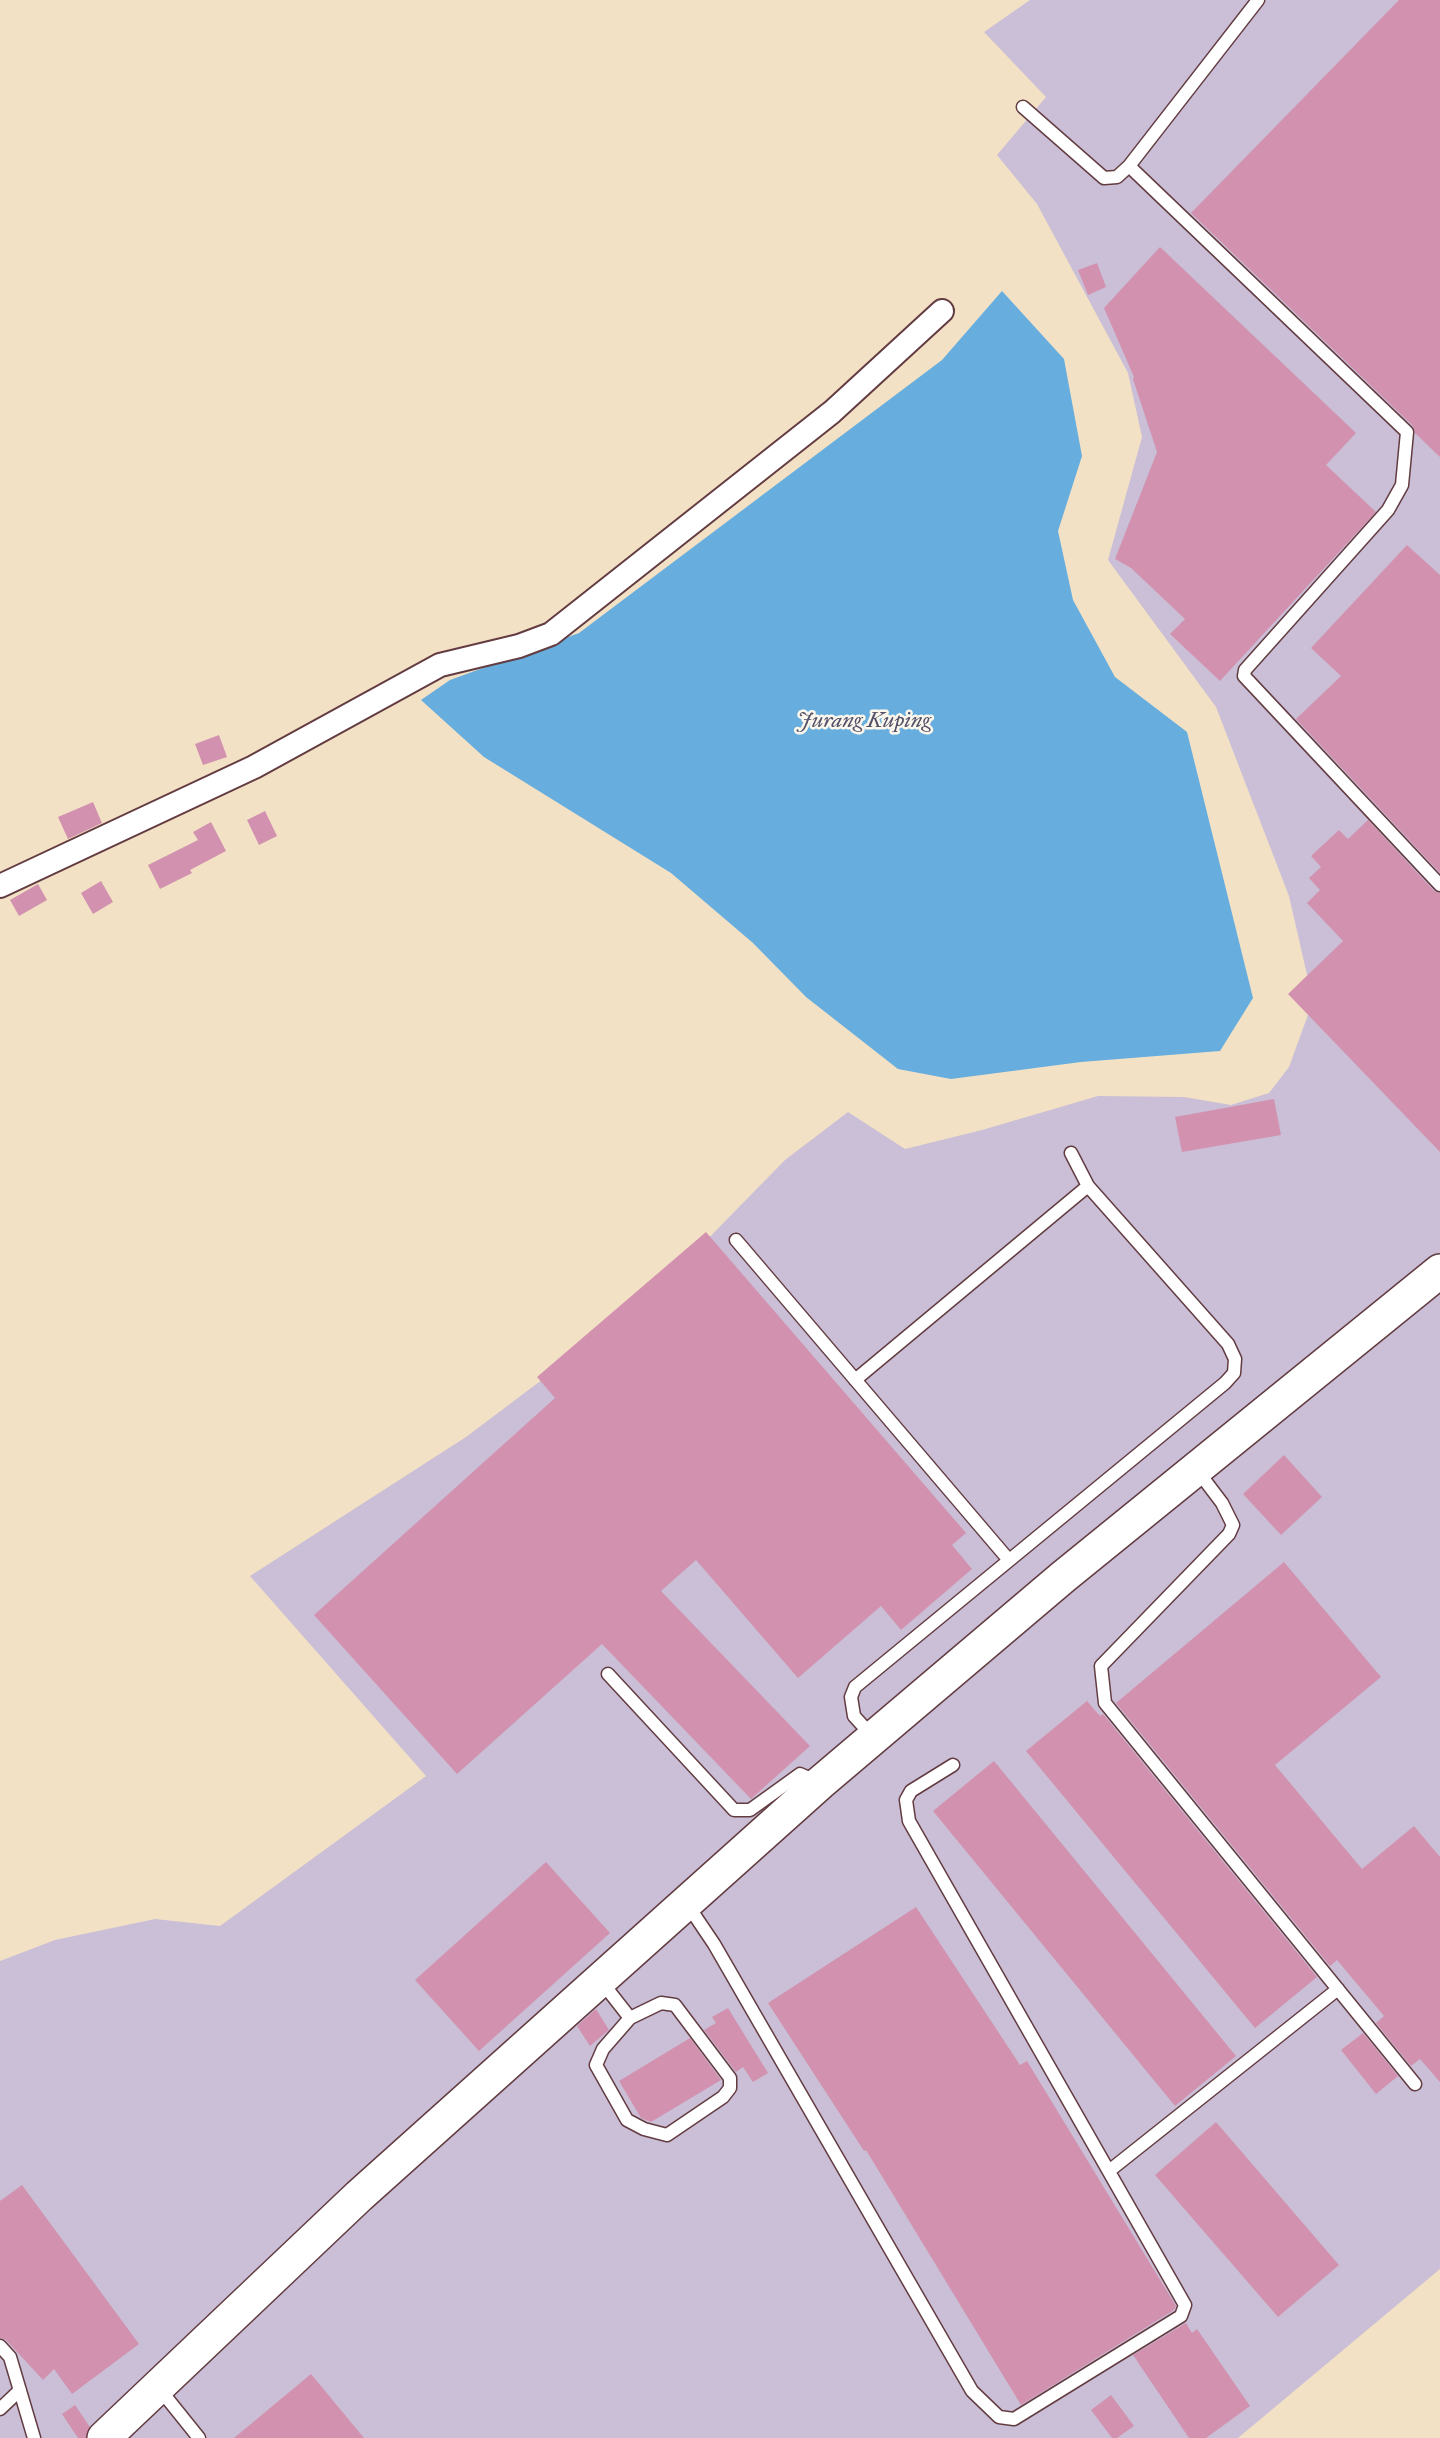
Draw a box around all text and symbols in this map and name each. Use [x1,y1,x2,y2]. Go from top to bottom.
water label: Jurang Kuping [797,709,931,735]

